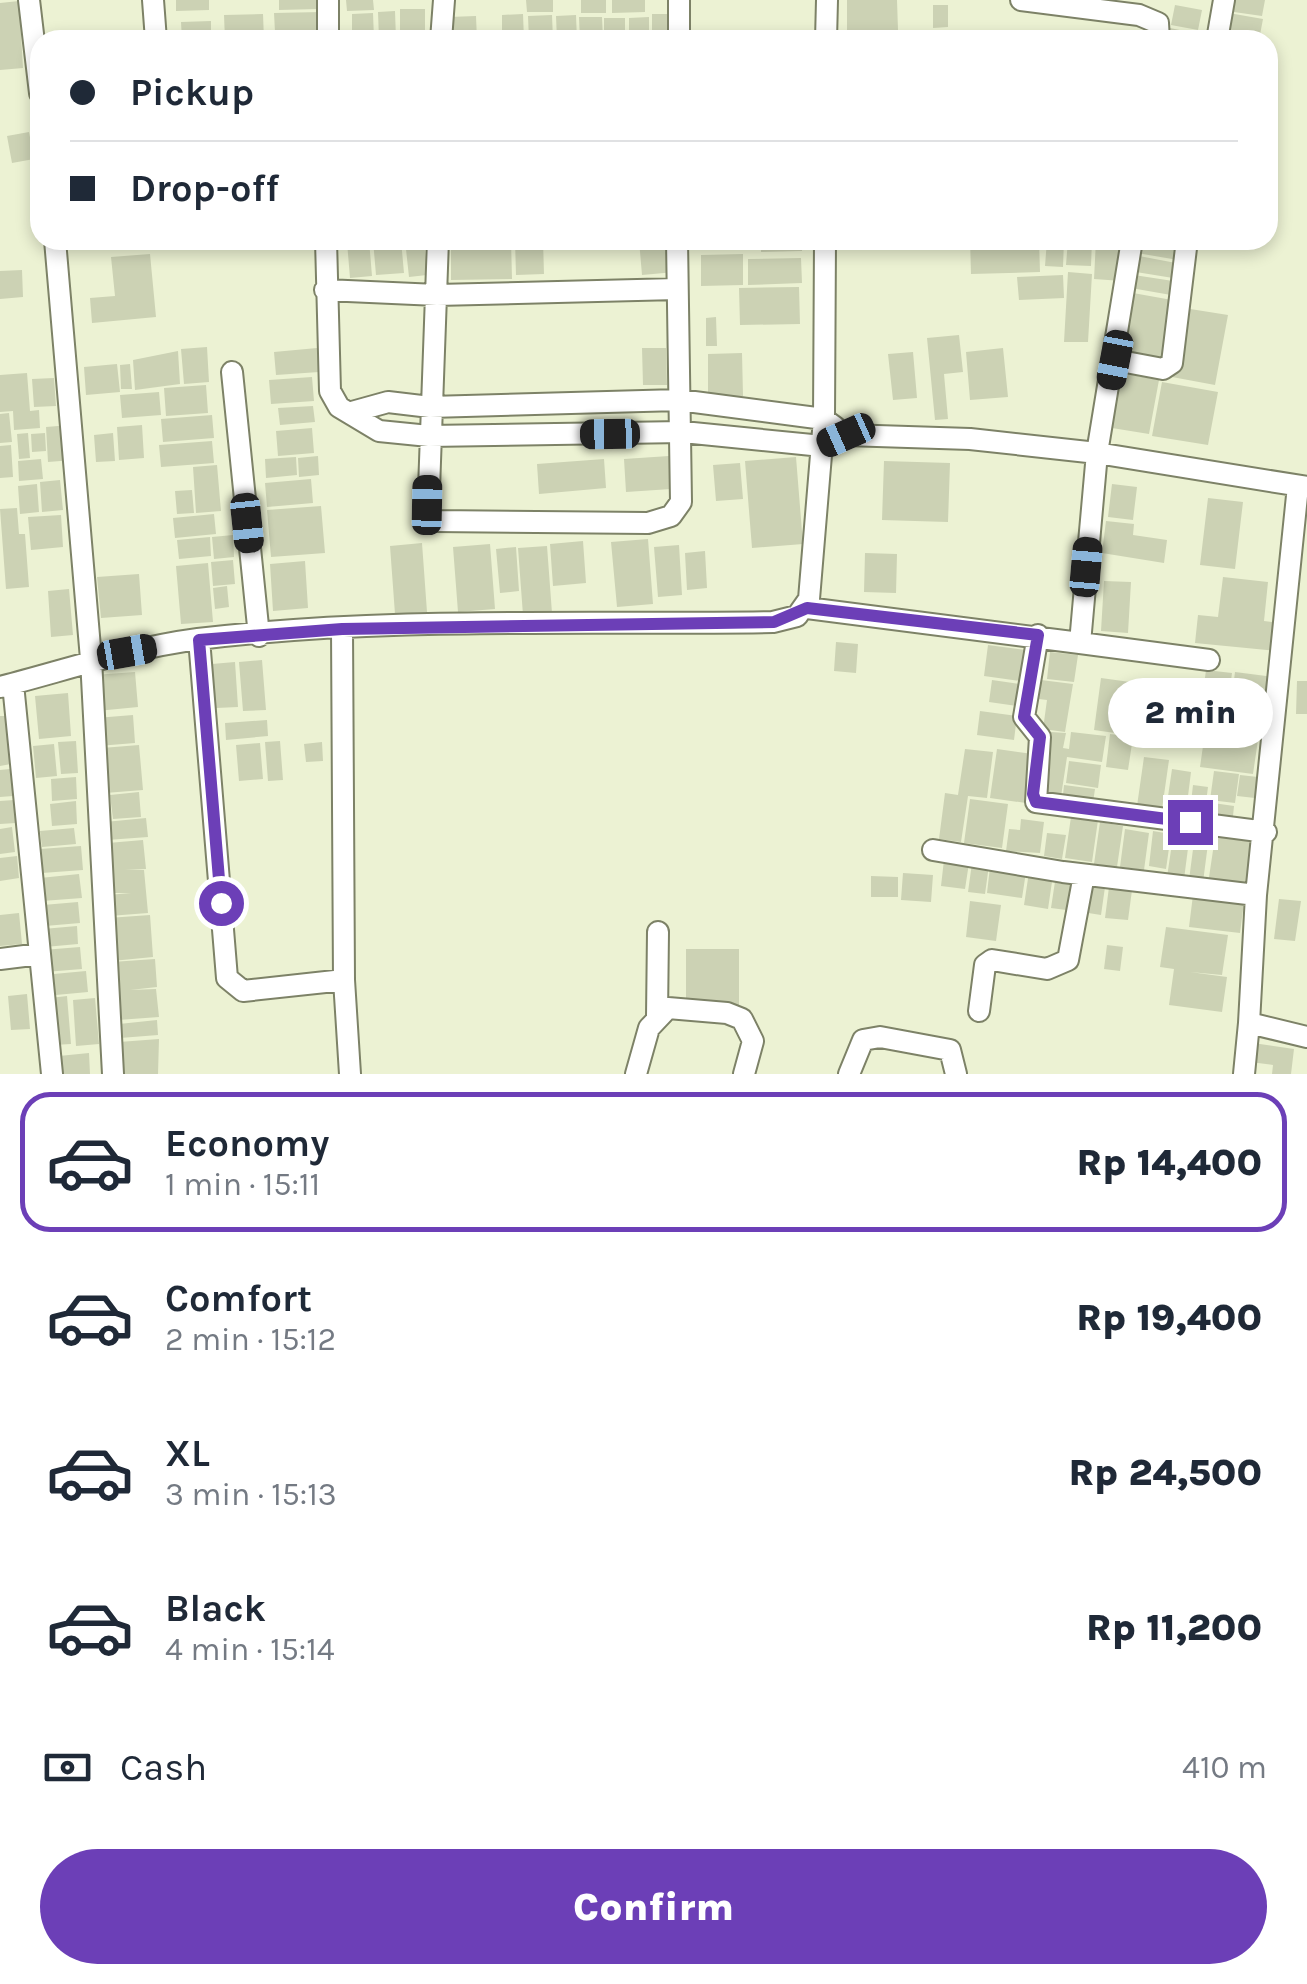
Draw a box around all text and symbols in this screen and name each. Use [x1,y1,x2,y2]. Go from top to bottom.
text: Pickup [130,70,254,115]
text: Drop-off [130,166,279,211]
car [1095,328,1135,392]
car [812,409,880,461]
car [580,418,640,450]
car [411,475,443,535]
car [229,492,265,554]
car [1068,536,1104,598]
car [95,632,159,672]
callout: 2 min [1108,677,1272,747]
text: 2 min [1145,694,1236,731]
route end [1168,800,1213,845]
route start [199,881,244,926]
icon: car [45,1117,135,1207]
text: Economy [165,1121,329,1166]
text: Rp 14,400 [1077,1140,1262,1185]
text: 1 min · 15:11 [165,1166,320,1203]
icon: car [45,1272,135,1362]
text: Comfort [165,1276,312,1321]
text: Rp 19,400 [1076,1295,1262,1340]
text: 2 min · 15:12 [165,1321,336,1358]
icon: car [45,1427,135,1517]
text: XL [165,1431,210,1476]
text: Rp 24,500 [1068,1450,1262,1495]
text: 3 min · 15:13 [165,1476,337,1513]
icon: car [45,1582,135,1672]
text: Black [165,1586,266,1631]
text: Rp 11,200 [1086,1605,1262,1650]
text: 4 min · 15:14 [165,1631,335,1668]
icon: cash [40,1740,95,1795]
text: Cash [120,1745,207,1790]
text: 410 m [1182,1749,1267,1786]
button: Confirm [40,1849,1267,1964]

